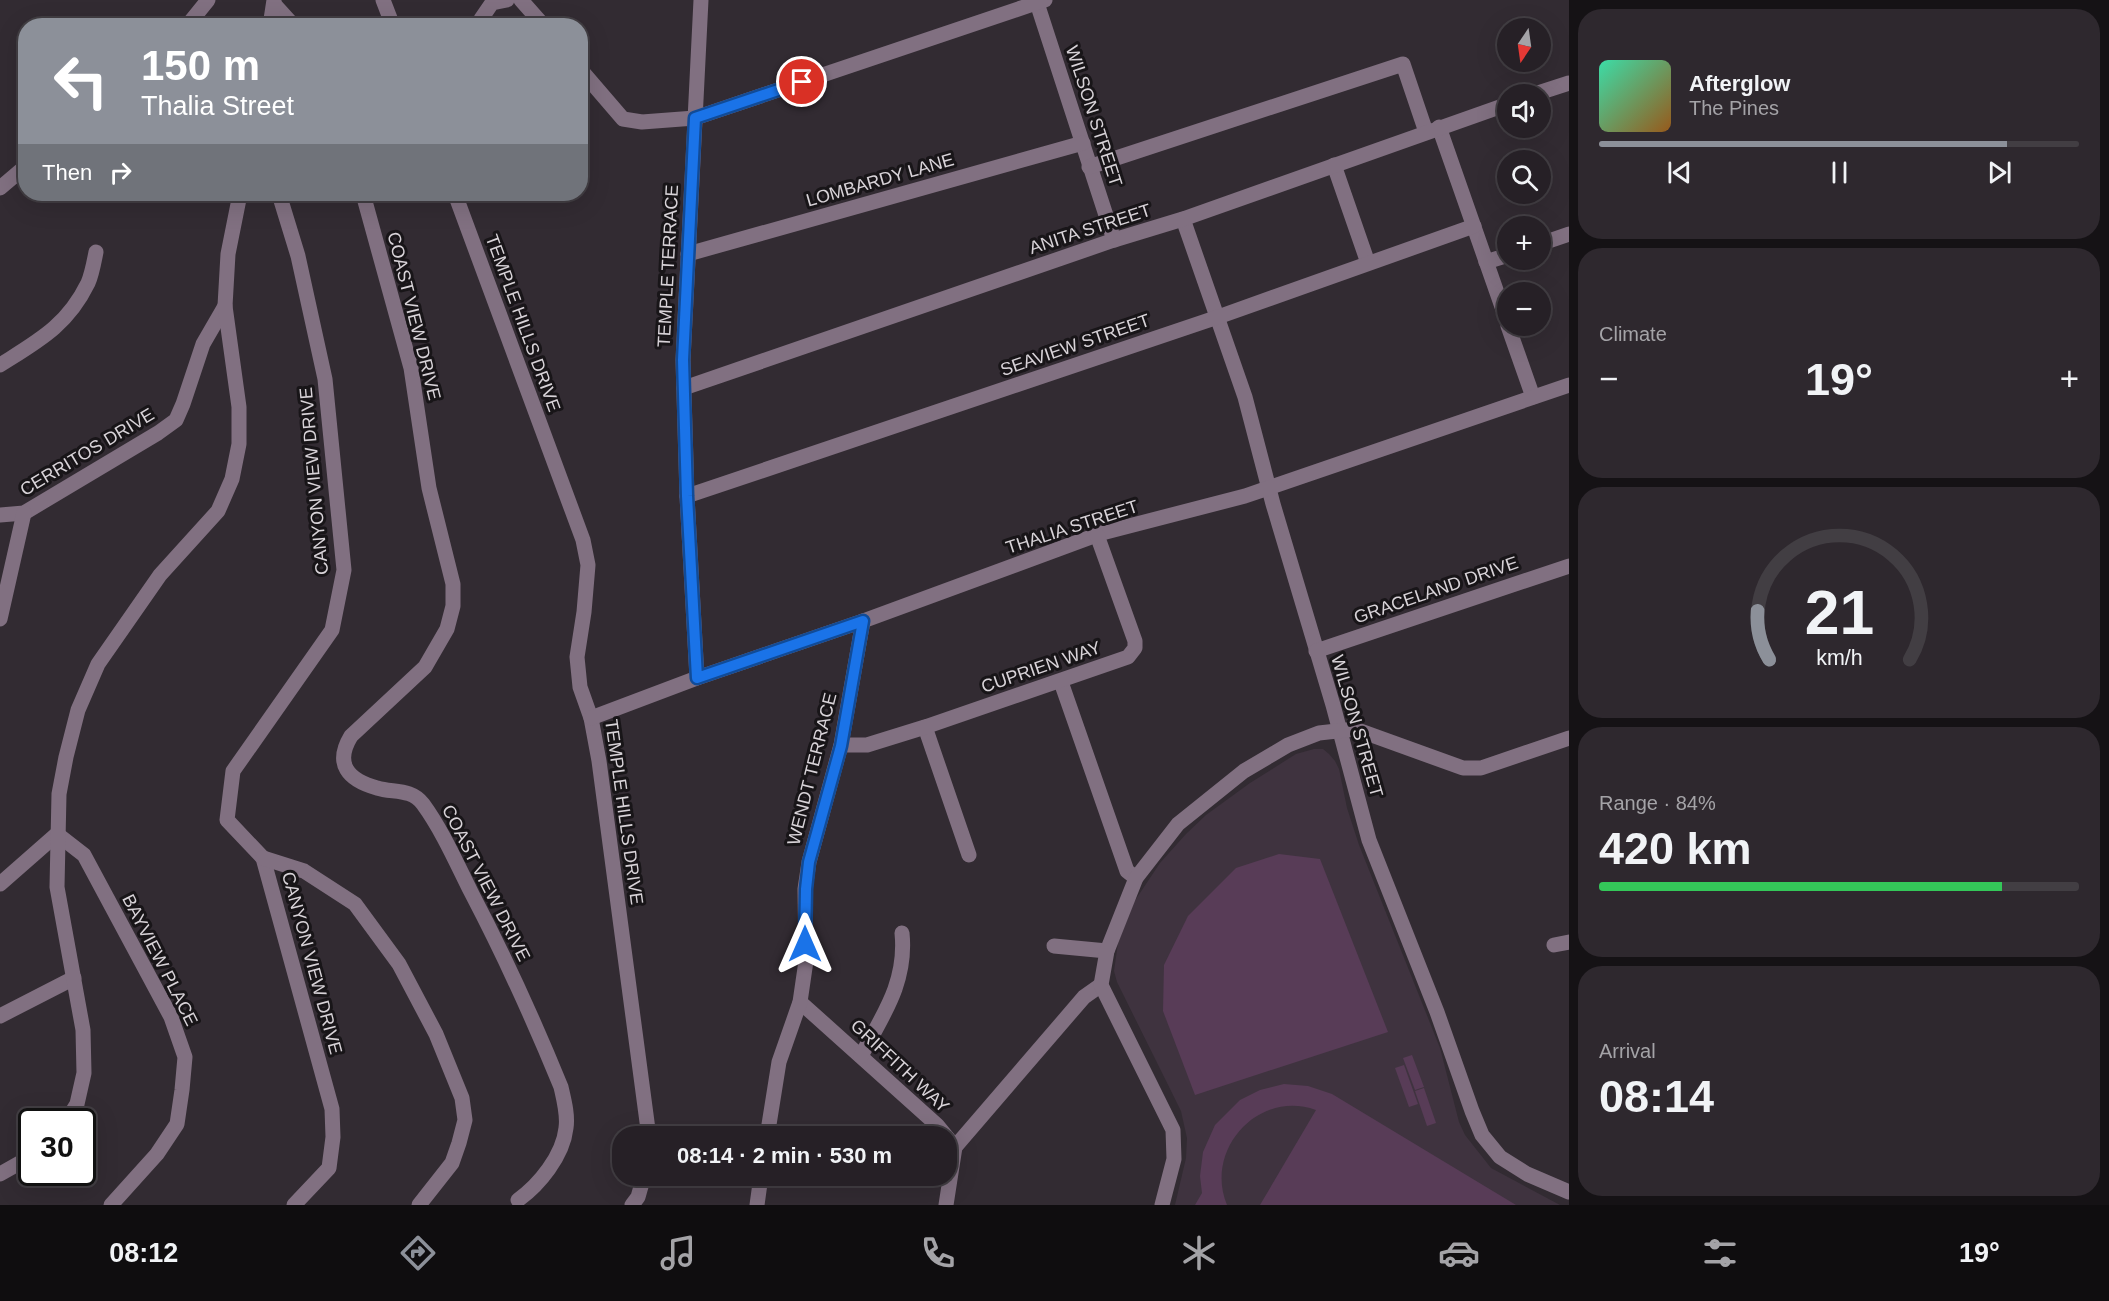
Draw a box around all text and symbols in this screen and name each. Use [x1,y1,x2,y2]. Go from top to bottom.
north arrow [1497,18,1551,72]
map controls [1497,18,1551,336]
icon: left [42,42,120,120]
text: 150 m [141,42,260,89]
street label: WILSON STREET [1062,43,1126,189]
pin [776,56,827,107]
icon: arrive [785,65,818,98]
text: Afterglow [1689,71,1790,96]
button: sound [1497,84,1551,138]
text: Thalia Street [141,91,294,121]
text: The Pines [1689,97,1779,119]
street label: LOMBARDY LANE [804,149,956,211]
button: search [1497,150,1551,204]
icon: right [104,156,137,189]
icon: previous [1663,156,1696,189]
icon: pause [1823,156,1856,189]
icon: next [1983,156,2016,189]
text: Then [42,160,92,185]
street label: TEMPLE TERRACE [654,184,682,348]
street label: ANITA STREET [1027,200,1153,258]
button: + [1497,216,1551,270]
street label: COAST VIEW DRIVE [383,230,445,402]
street label: TEMPLE HILLS DRIVE [482,232,564,414]
button: − [1497,282,1551,336]
street label: SEAVIEW STREET [998,310,1152,380]
text: Climate [1599,323,1667,345]
text: 19° [1805,354,1873,405]
text: − [1599,360,1618,397]
text: + [2060,360,2079,397]
street label: CANYON VIEW DRIVE [296,386,332,576]
street label: CERRITOS DRIVE [16,404,158,500]
street label: THALIA STREET [1003,496,1141,558]
street label: GRACELAND DRIVE [1351,553,1521,627]
text: 21 [1804,578,1874,647]
street label: CUPRIEN WAY [979,637,1103,697]
text: km/h [1816,646,1862,670]
street label: WILSON STREET [1327,653,1387,799]
street label: WENDT TERRACE [783,691,841,847]
street label: TEMPLE HILLS DRIVE [601,718,647,906]
text: Range · 84% [1599,792,1716,814]
street label: COAST VIEW DRIVE [438,802,534,964]
text: 420 km [1599,823,1752,874]
street label: CANYON VIEW DRIVE [278,870,346,1056]
street label: BAYVIEW PLACE [118,891,202,1029]
position arrow [773,912,837,976]
street label: GRIFFITH WAY [847,1015,953,1117]
text: Arrival [1599,1040,1656,1062]
text: 08:14 [1599,1071,1714,1122]
speed limit sign: 30 [18,1108,96,1186]
text: 08:14 · 2 min · 530 m [677,1143,892,1168]
icon: directions [397,1232,439,1274]
icon: music [657,1232,699,1274]
icon: phone [917,1232,959,1274]
icon: climate [1178,1232,1220,1274]
icon: car [1438,1232,1480,1274]
icon: filters [1699,1232,1741,1274]
text: 08:12 [109,1238,178,1268]
text: 19° [1959,1238,2000,1268]

